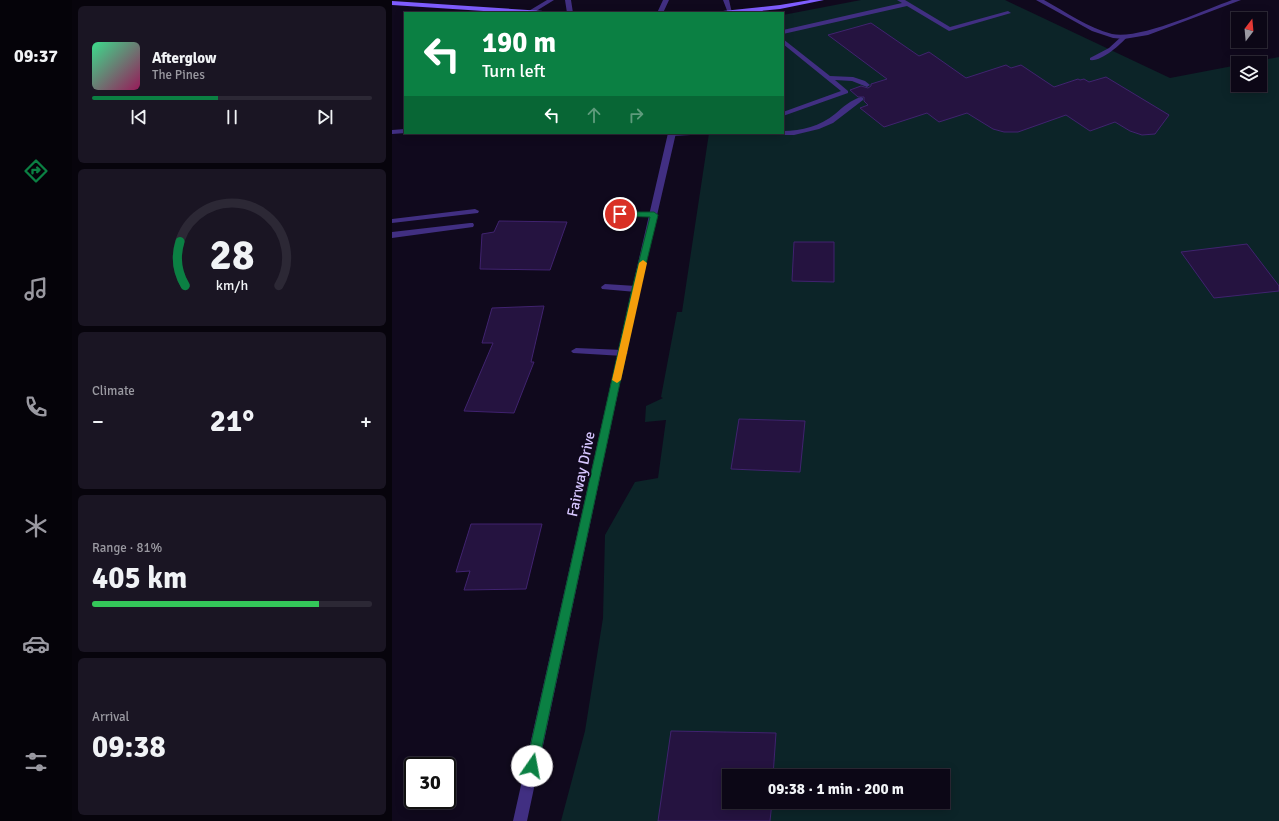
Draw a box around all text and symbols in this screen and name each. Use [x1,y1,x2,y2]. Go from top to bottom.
north arrow [1231,12,1267,48]
map controls [1231,12,1267,92]
text: 190 m [482,26,556,60]
icon: left [416,28,468,80]
text: 09:37 [14,45,58,67]
text: Afterglow [152,49,216,67]
button: layers [1231,56,1267,92]
text: Turn left [482,60,545,82]
text: The Pines [152,67,205,83]
icon: left [541,104,563,126]
icon: ahead [583,104,605,126]
icon: right [625,104,647,126]
icon: previous [128,106,150,128]
icon: pause [221,106,243,128]
icon: next [314,106,336,128]
icon: directions [22,157,50,185]
pin [603,197,637,231]
icon: arrive [609,203,631,225]
text: 28 [210,229,254,280]
icon: music [22,275,50,303]
text: km/h [216,276,248,293]
text: Climate [92,383,135,399]
icon: phone [22,393,50,421]
text: 21° [210,403,254,440]
text: − [92,408,104,435]
text: + [360,408,372,435]
street label: Fairway Drive [563,430,599,518]
icon: climate [22,512,50,540]
text: Range · 81% [92,540,162,556]
text: 405 km [92,560,187,597]
icon: car [22,630,50,658]
text: Arrival [92,709,129,725]
text: 09:38 [92,729,166,766]
position arrow [511,745,553,787]
icon: filters [22,748,50,776]
speed limit sign: 30 [404,757,456,809]
text: 09:38 · 1 min · 200 m [768,780,904,798]

